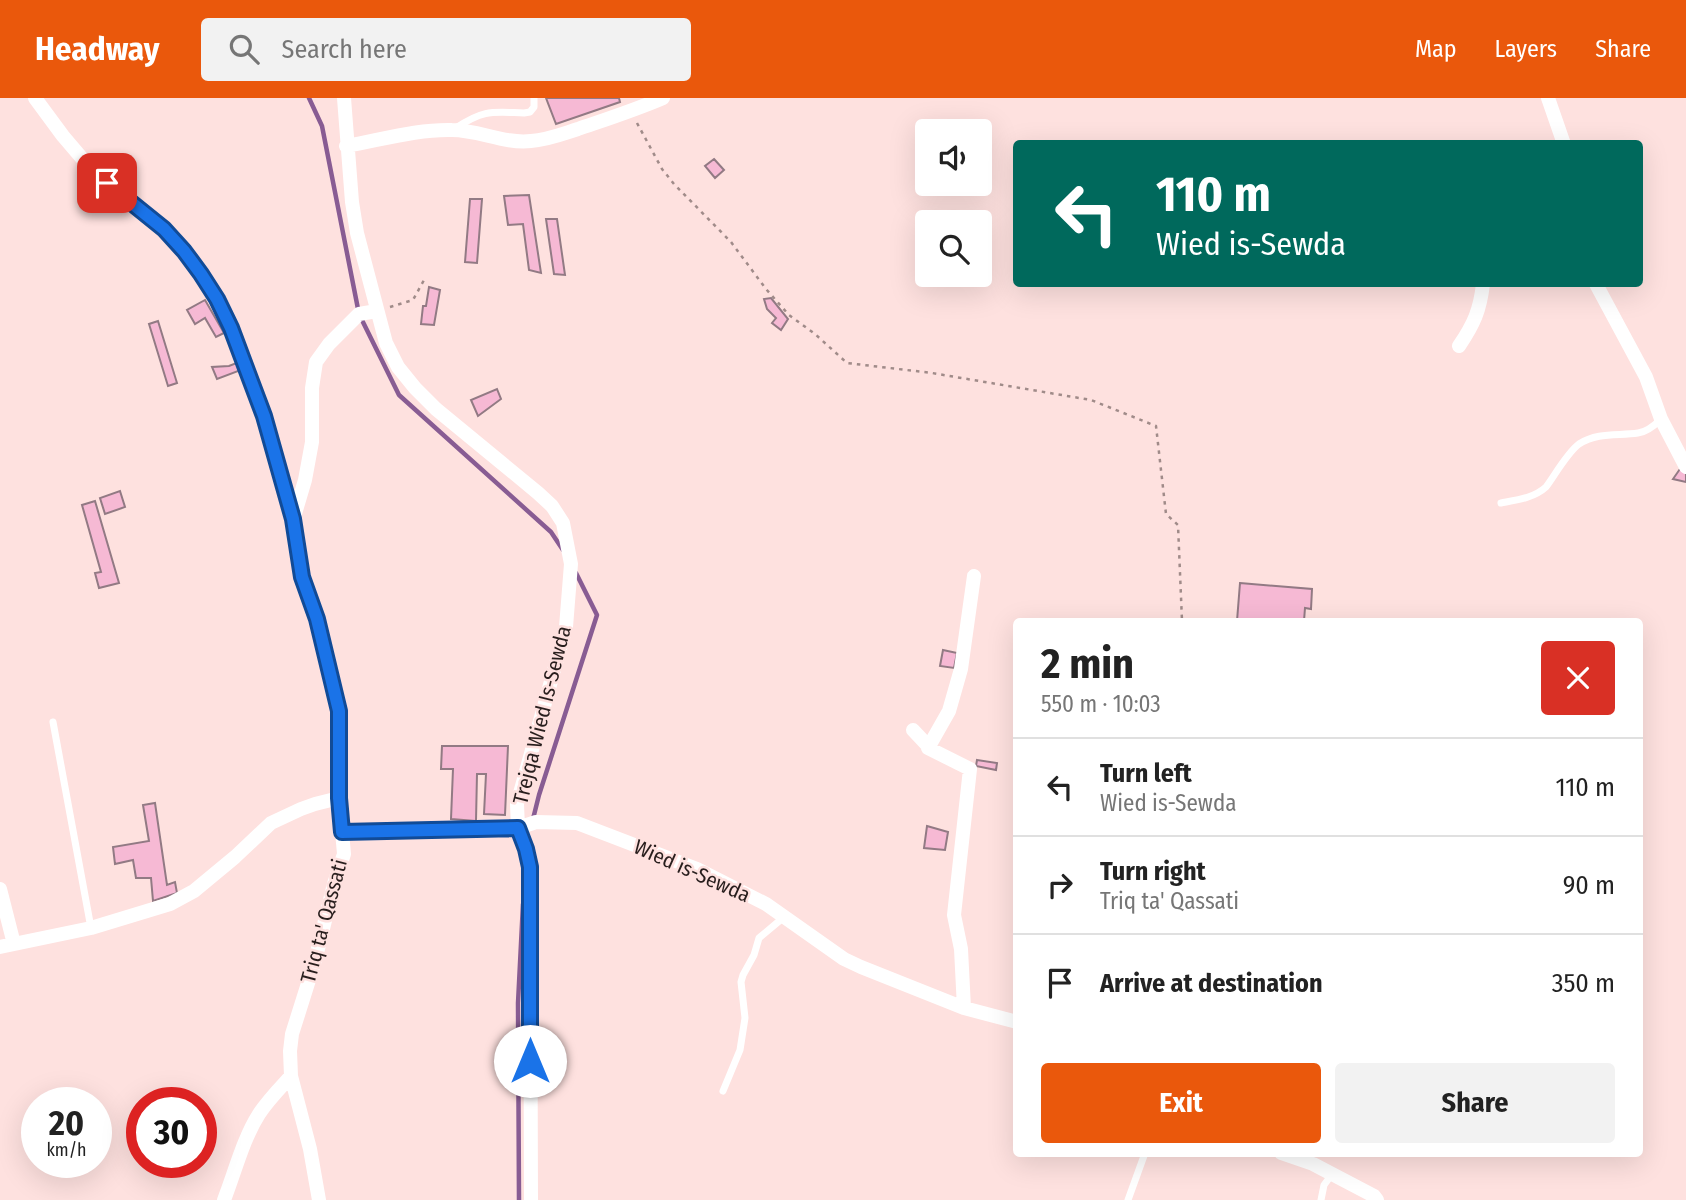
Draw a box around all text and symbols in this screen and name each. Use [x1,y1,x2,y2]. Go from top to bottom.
search box [201,18,691,81]
text: Headway [35,29,159,69]
icon: search [225,30,263,68]
text: Search here [281,34,407,65]
text: Map [1415,35,1457,63]
text: Layers [1495,35,1557,63]
text: Share [1595,35,1651,63]
map controls [915,119,992,287]
button: sound [915,119,992,196]
pin [77,153,137,213]
icon: arrive [88,164,126,202]
text: 110 m [1156,165,1271,224]
icon: left [1041,168,1132,259]
button: search [915,210,992,287]
text: Wied is-Sewda [1156,225,1346,263]
street label: Trejqa Wied Is-Sewda [507,623,577,807]
text: 2 min [1041,639,1134,689]
button: close [1541,641,1615,715]
text: 550 m · 10:03 [1041,690,1161,718]
text: Turn left [1100,758,1192,789]
icon: left [1041,768,1079,806]
text: 110 m [1555,772,1615,803]
text: Wied is-Sewda [1100,789,1237,817]
street label: Wied is-Sewda [630,834,754,908]
street label: Triq ta' Qassati [295,856,353,986]
text: Turn right [1100,856,1206,887]
icon: right [1041,866,1079,904]
text: 90 m [1563,870,1615,901]
text: Triq ta' Qassati [1100,887,1239,915]
icon: arrive [1041,964,1079,1002]
text: Arrive at destination [1100,968,1323,999]
text: 350 m [1552,968,1615,999]
position arrow [493,1024,567,1098]
button: Exit [1041,1063,1321,1143]
button: Share [1335,1063,1615,1143]
speed limit sign: 30 [126,1087,217,1178]
text: 20 [49,1102,84,1144]
text: km/h [46,1139,87,1161]

